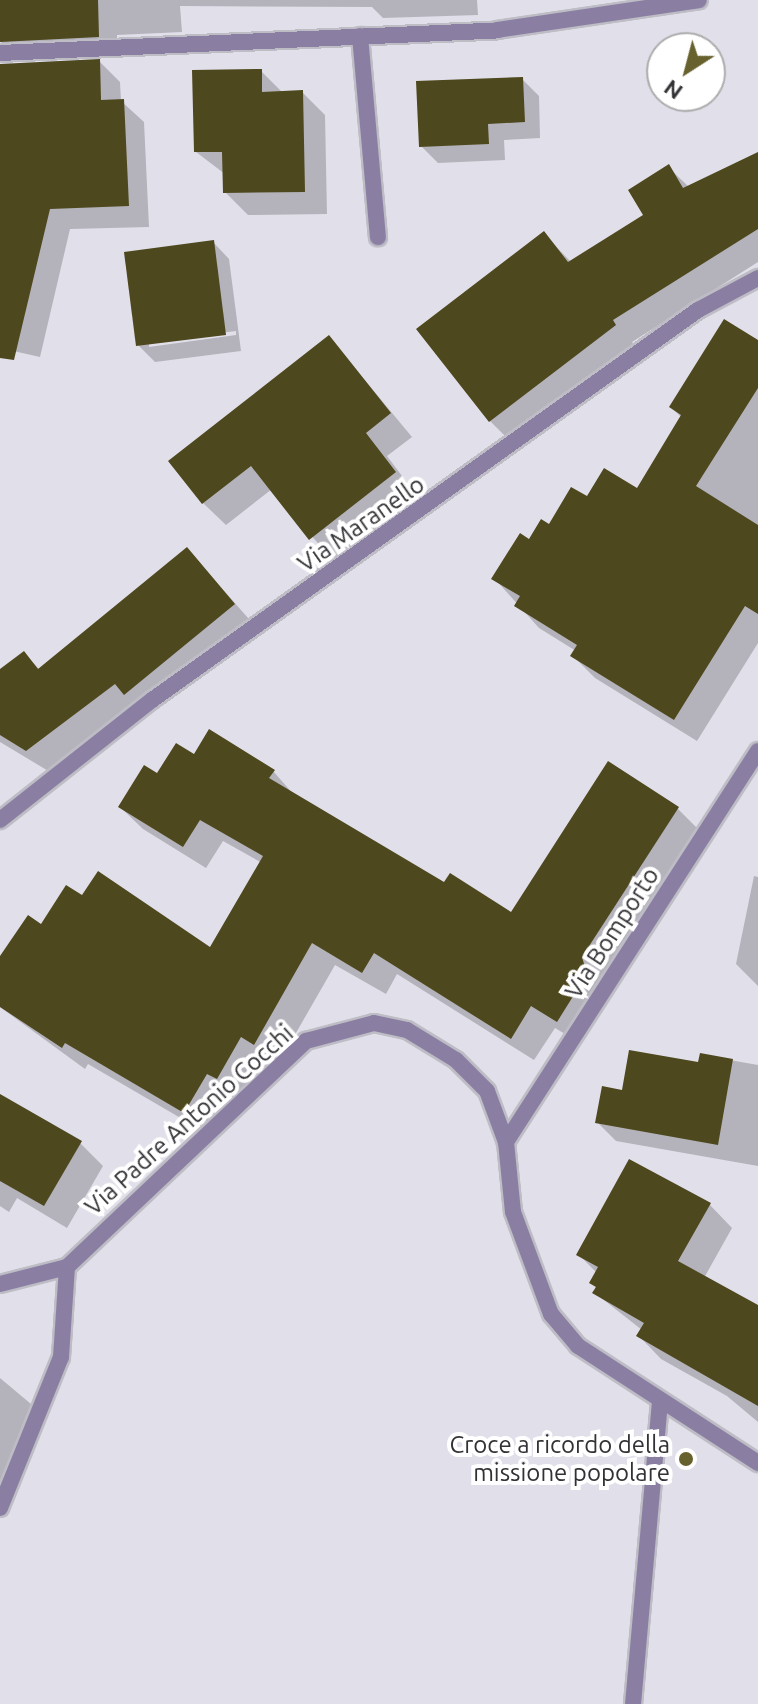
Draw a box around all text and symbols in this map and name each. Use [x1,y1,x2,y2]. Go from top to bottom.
north arrow [646,32,726,112]
text: N [659,75,687,105]
street label: Via Maranello [292,470,430,578]
street label: Via Bomporto [559,862,665,1004]
street label: Via Padre Antonio Cocchi [79,1019,299,1221]
place label: Croce a ricordo della missione popolare [450,1431,670,1487]
marker: Croce a ricordo della missione popolare [677,1450,695,1468]

